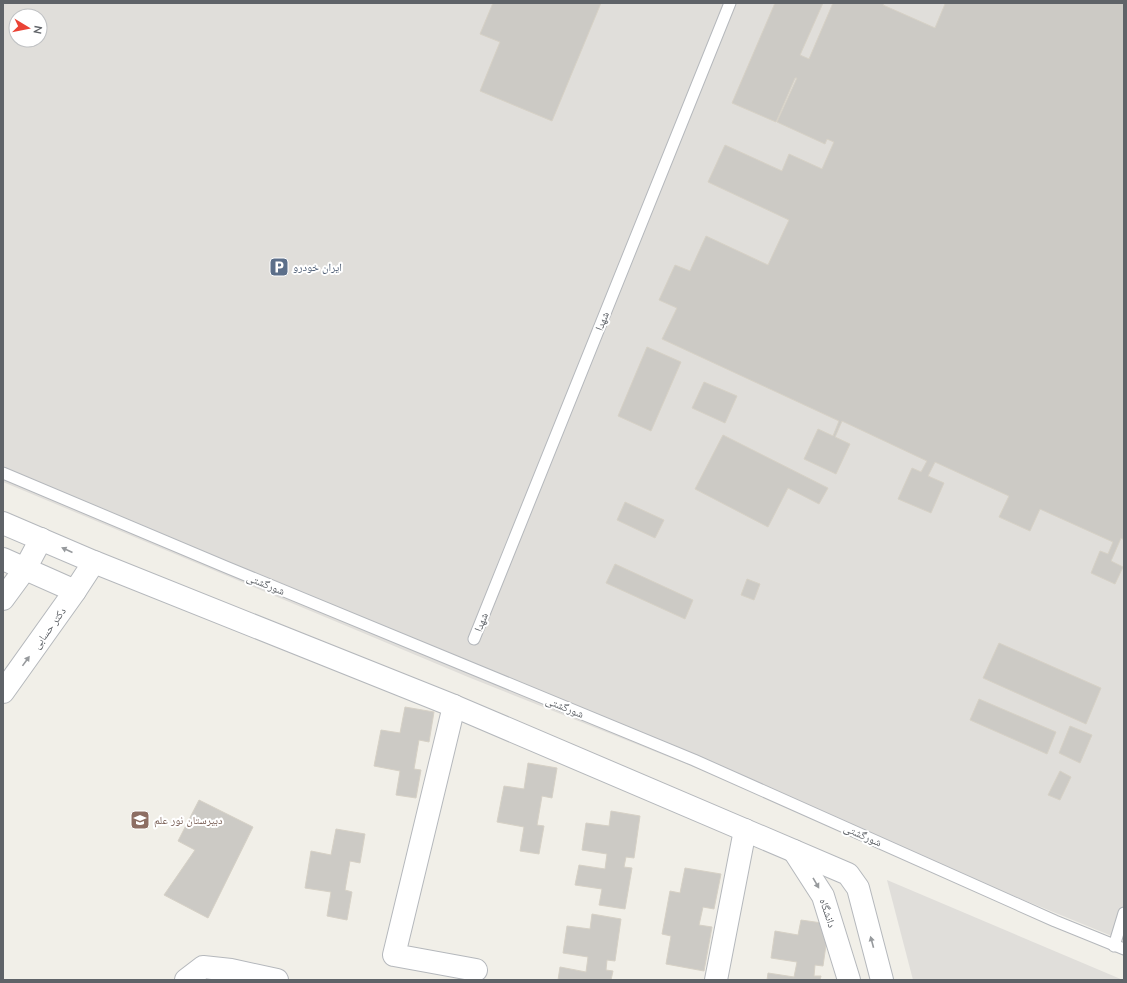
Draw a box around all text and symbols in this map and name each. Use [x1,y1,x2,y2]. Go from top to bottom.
north arrow [8,8,48,48]
text: N [30,24,45,35]
parking icon: ایران خودرو [268,256,290,278]
place label: ایران خودرو [293,260,342,274]
street label: شهدا [592,309,612,333]
one-way arrow [62,547,73,553]
street label: شورگشتی [245,570,287,598]
street label: دکتر حسابی [29,604,69,652]
street label: شهدا [471,610,491,634]
one-way arrow [22,655,30,666]
street label: شورگشتی [544,693,586,721]
school or university icon: دبیرستان نور علم [129,809,151,831]
place label: دبیرستان نور علم [154,813,223,828]
street label: شورگشتی [842,820,884,850]
one-way arrow [812,877,819,889]
street label: دانشگاه [817,897,839,930]
one-way arrow [869,936,875,948]

